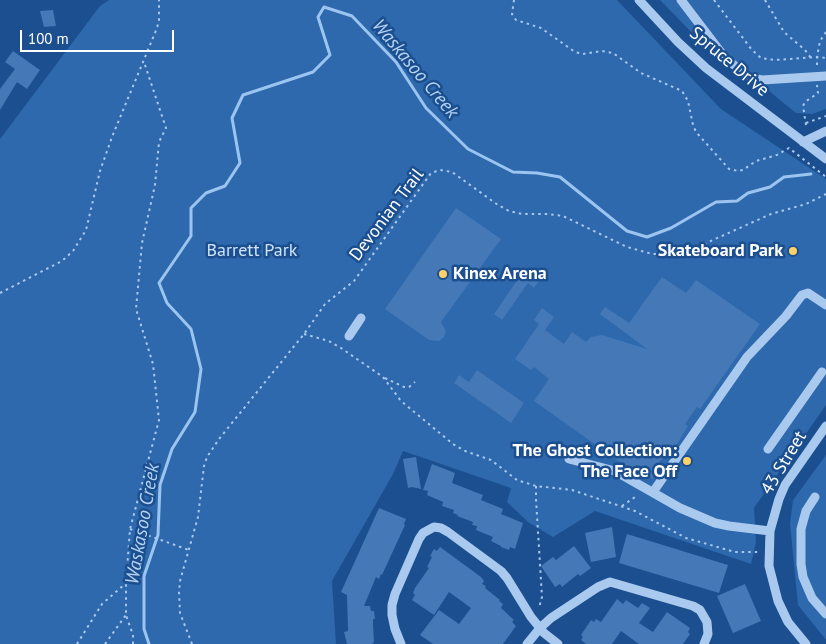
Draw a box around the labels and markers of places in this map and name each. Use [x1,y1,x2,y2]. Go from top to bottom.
place label: Skateboard Park [658,240,783,262]
marker: Skateboard Park [787,245,799,257]
place label: Kinex Arena [453,263,547,285]
marker: Kinex Arena [437,268,449,280]
place label: The Ghost Collection: The Face Off [512,440,677,482]
marker: The Ghost Collection: The Face Off [681,455,693,467]

